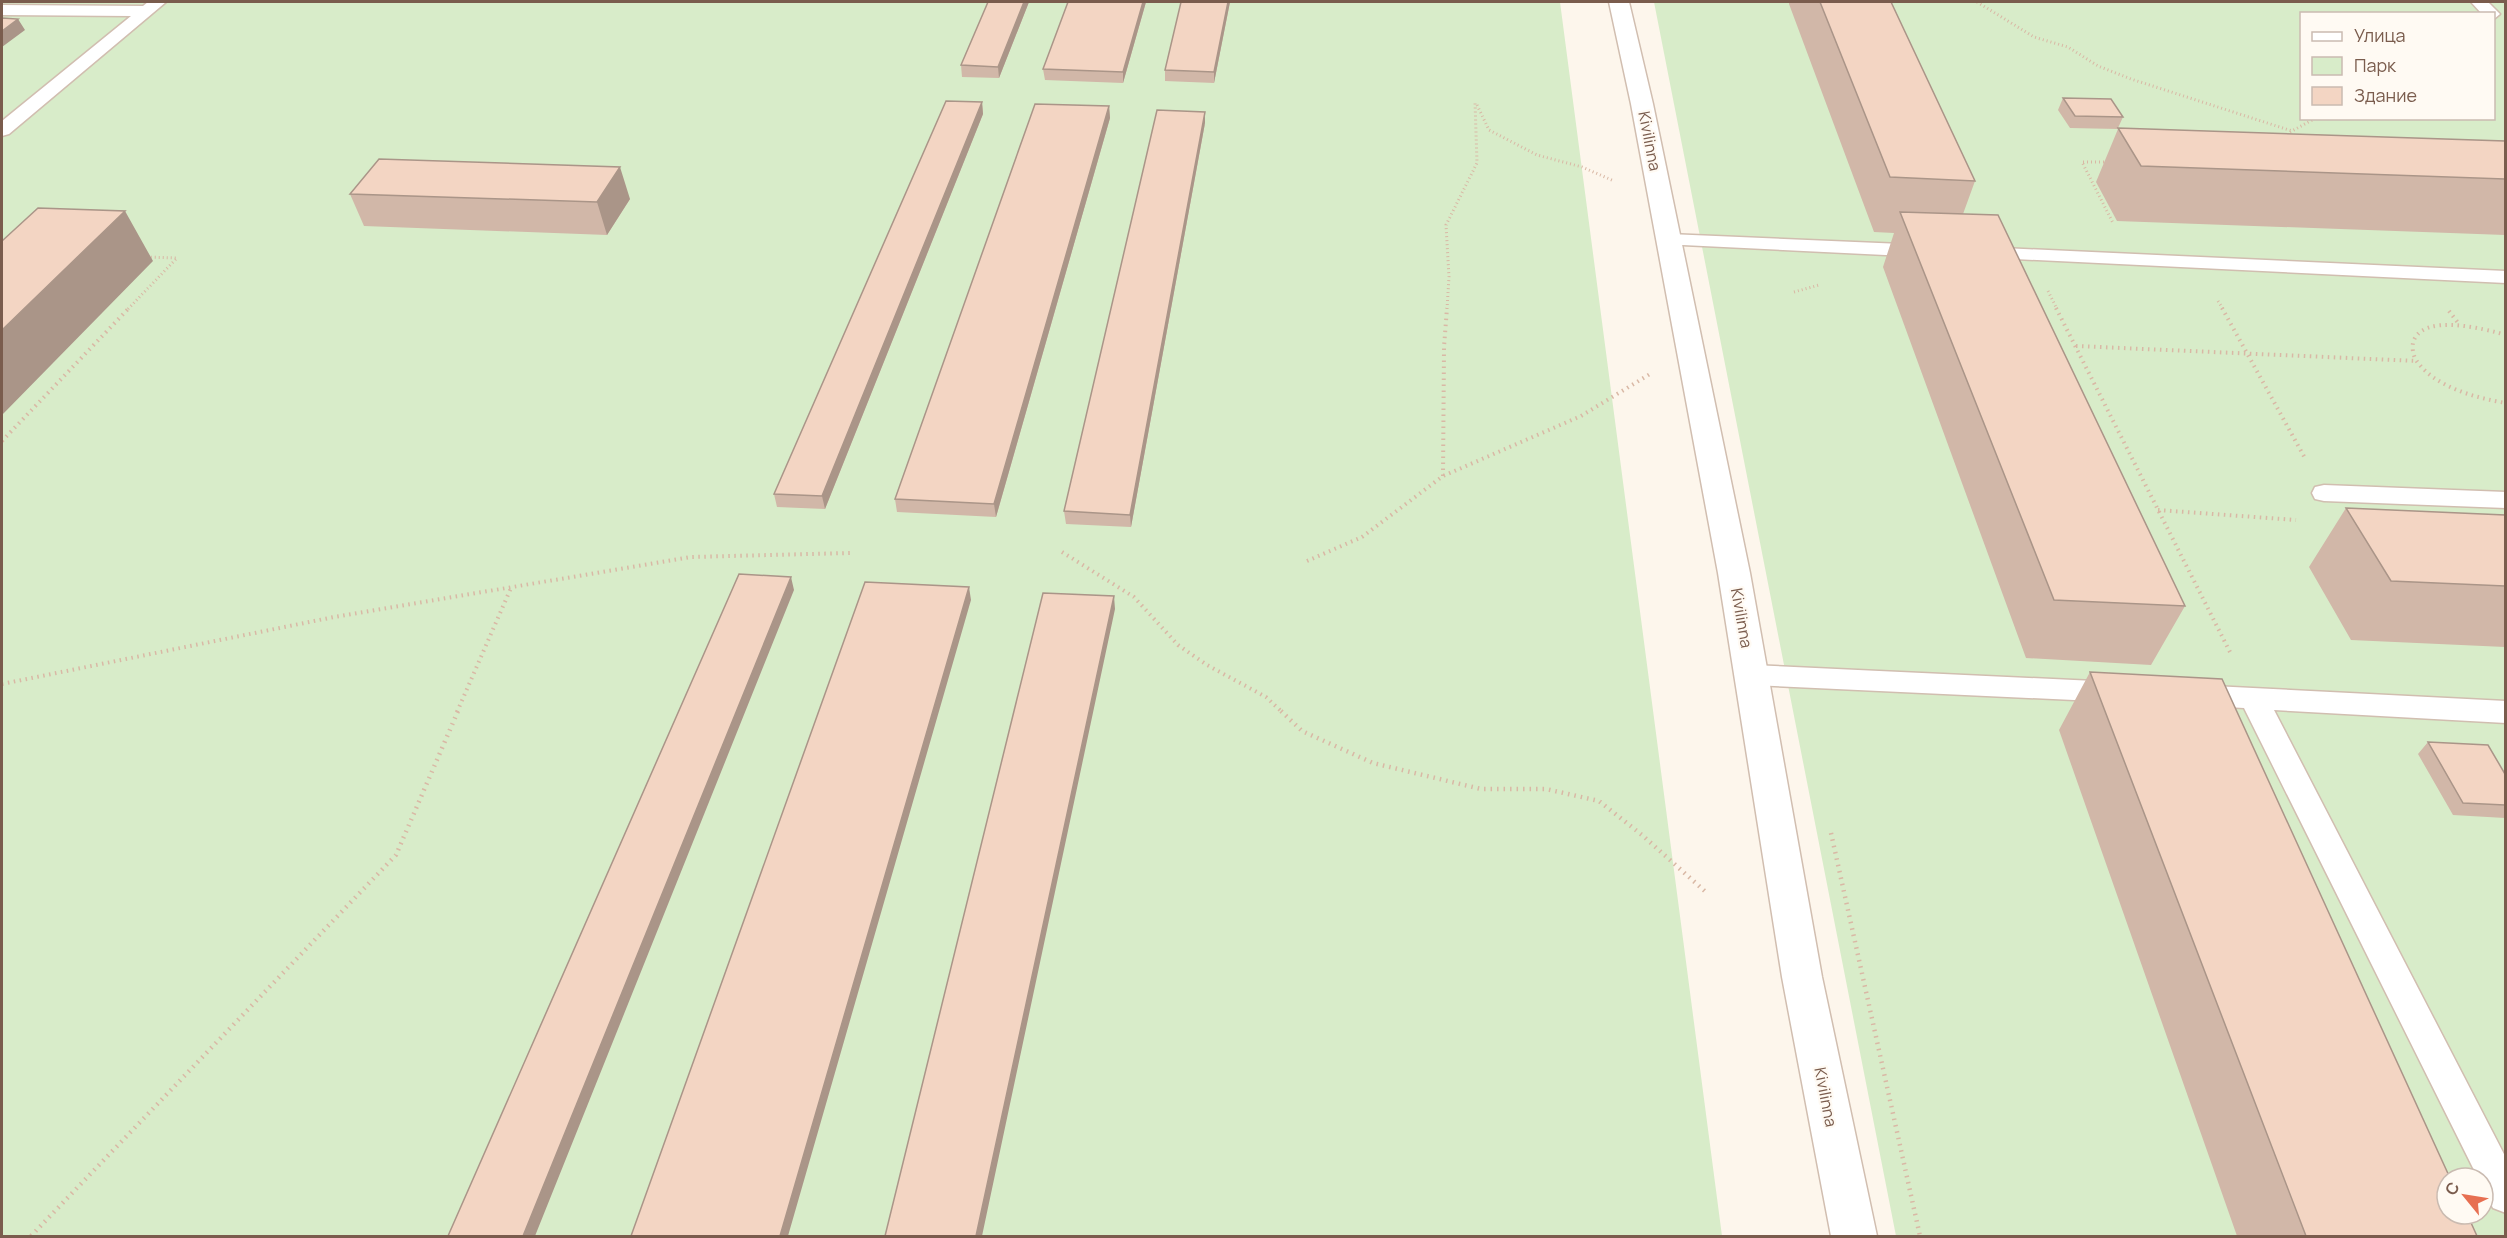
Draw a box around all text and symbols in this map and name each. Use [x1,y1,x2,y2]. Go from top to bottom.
legend [2300,12,2495,120]
text: Улица [2354,23,2406,47]
text: Парк [2354,53,2397,77]
text: Здание [2354,83,2417,107]
street label: Kivilinna [1633,109,1667,173]
street label: Kivilinna [1726,586,1758,650]
street label: Kivilinna [1809,1065,1843,1129]
north arrow [2435,1166,2495,1226]
text: С [2440,1178,2465,1199]

